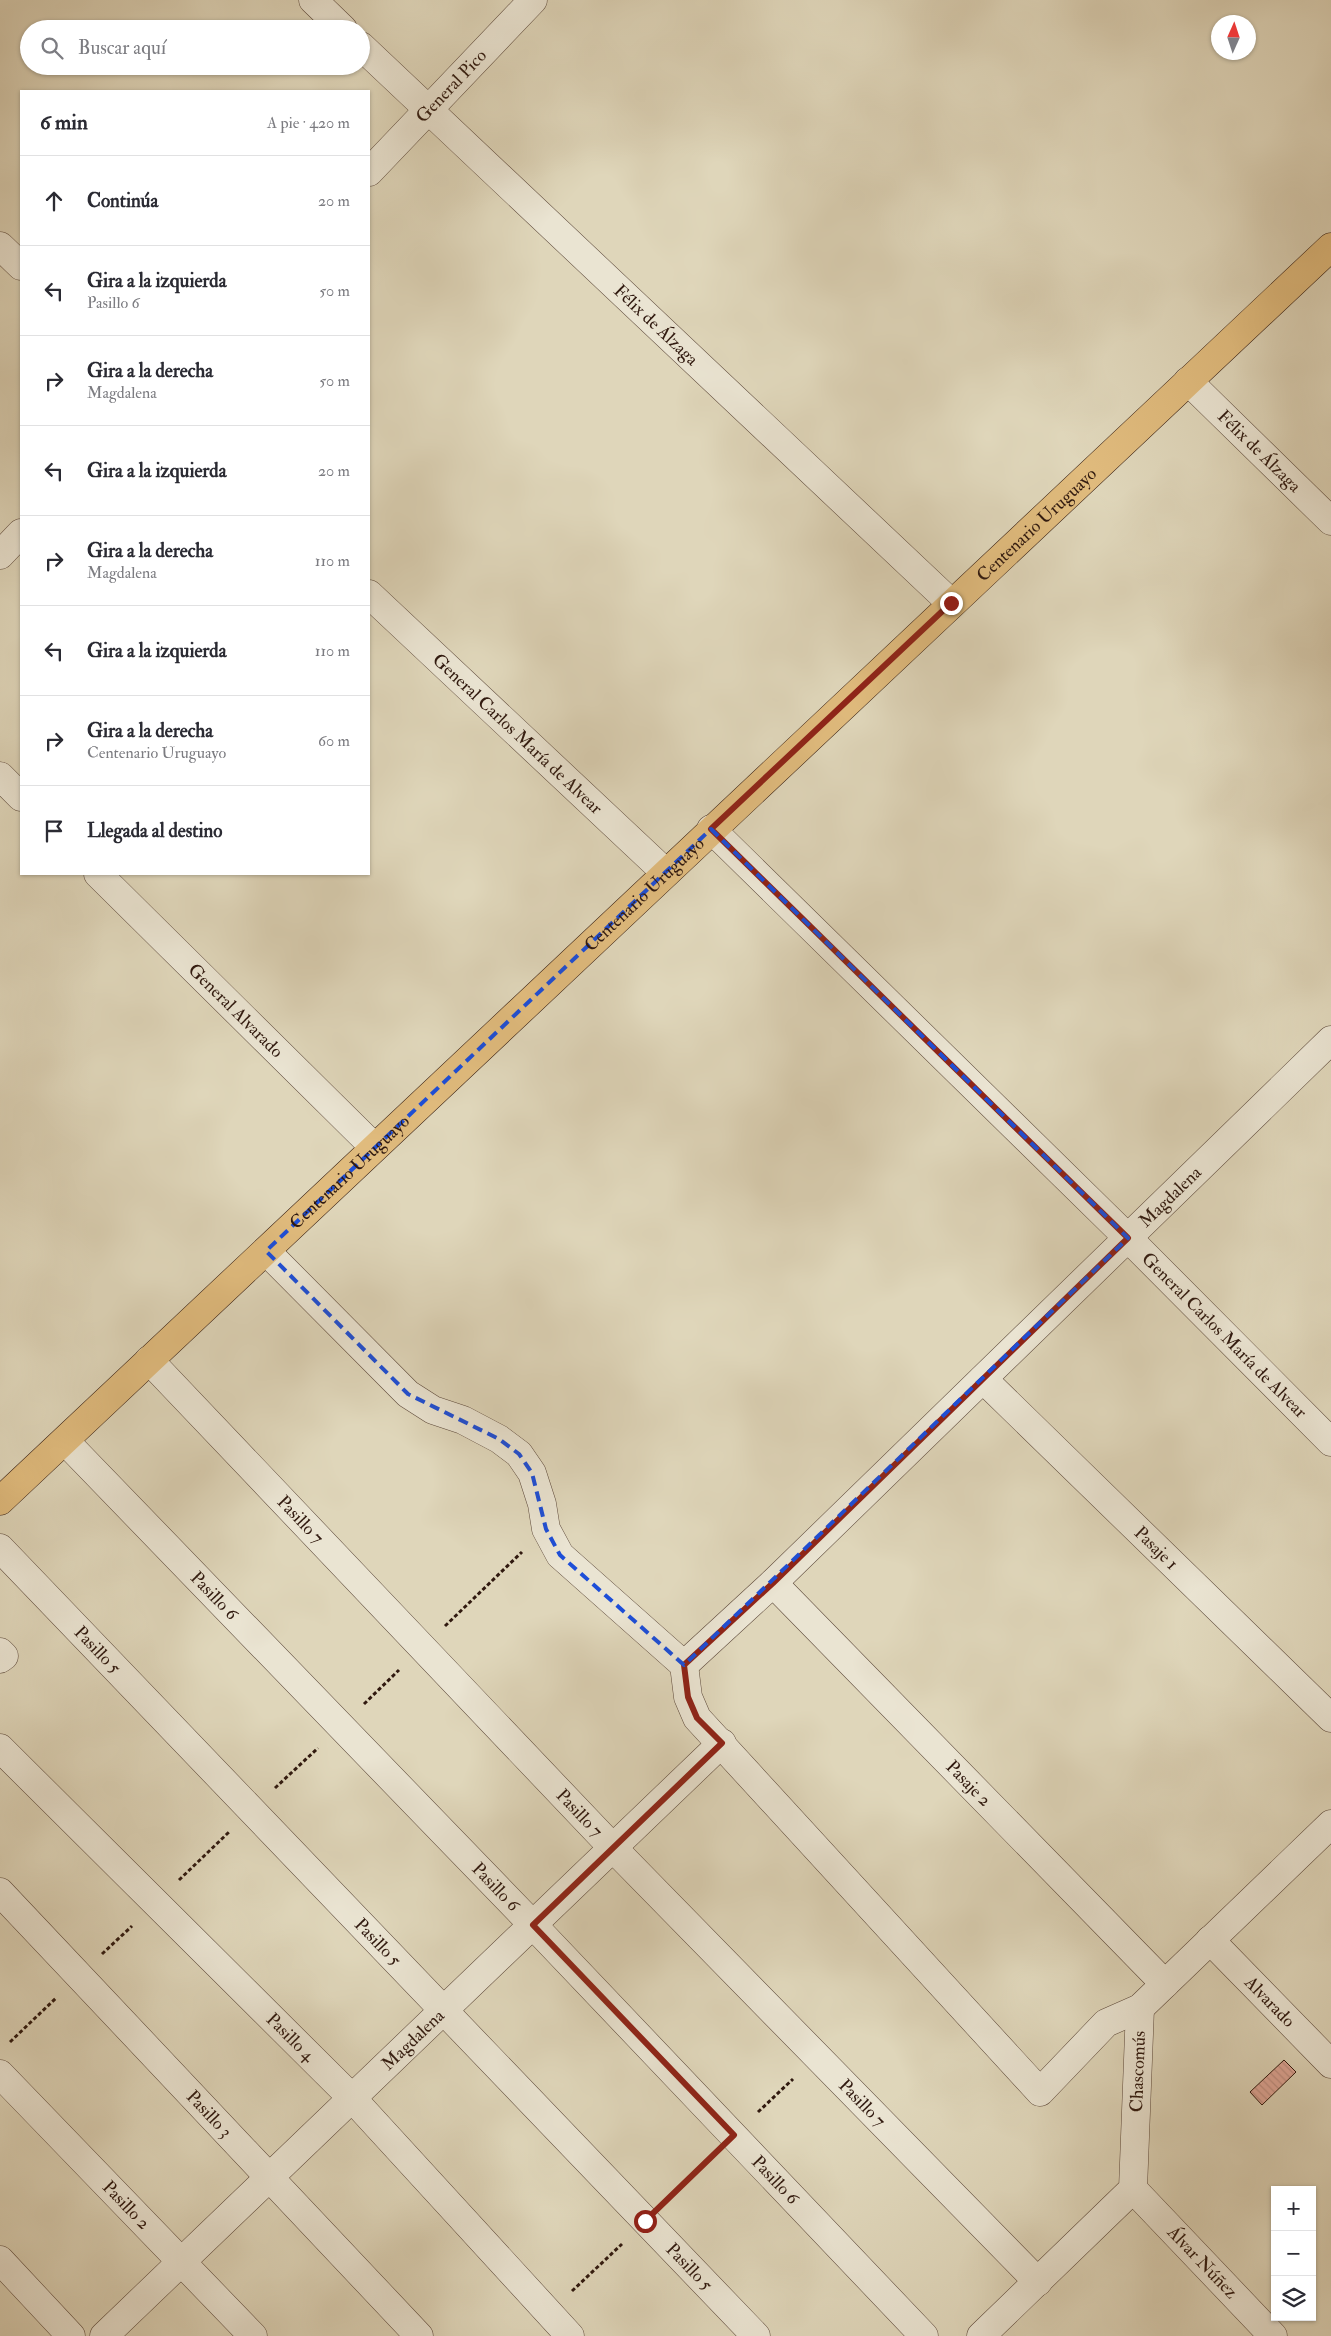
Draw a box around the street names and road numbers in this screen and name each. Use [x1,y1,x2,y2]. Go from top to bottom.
street label: General Pico [411,44,492,128]
street label: Félix de Álzaga [609,280,704,371]
street label: Félix de Álzaga [1212,405,1306,498]
street label: Centenario Uruguayo [972,463,1102,587]
street label: General Carlos María de Alvear [427,649,608,820]
street label: Centenario Uruguayo [580,832,710,957]
street label: General Alvarado [183,959,288,1063]
street label: Centenario Uruguayo [285,1110,415,1234]
street label: Magdalena [1134,1161,1207,1233]
street label: General Carlos María de Alvear [1137,1247,1312,1424]
street label: Pasillo 7 [272,1491,329,1549]
street label: Pasaje 1 [1129,1521,1183,1575]
street label: Pasillo 6 [185,1567,244,1626]
street label: Pasillo 5 [69,1621,126,1679]
street label: Pasaje 2 [941,1756,996,1812]
street label: Pasillo 7 [551,1784,608,1842]
street label: Pasillo 6 [467,1858,525,1917]
street label: Pasillo 5 [349,1913,406,1971]
street label: Alvarado [1239,1971,1300,2033]
street label: Magdalena [377,2004,450,2076]
street label: Pasillo 4 [261,2008,321,2068]
street label: Chascomús [1125,2030,1151,2113]
street label: Pasillo 7 [834,2074,891,2132]
street label: Pasillo 3 [181,2086,237,2143]
street label: Pasillo 6 [746,2151,804,2210]
street label: Pasillo 2 [97,2176,155,2235]
street label: Álvar Núñez [1161,2220,1243,2304]
street label: Pasillo 5 [661,2238,718,2296]

